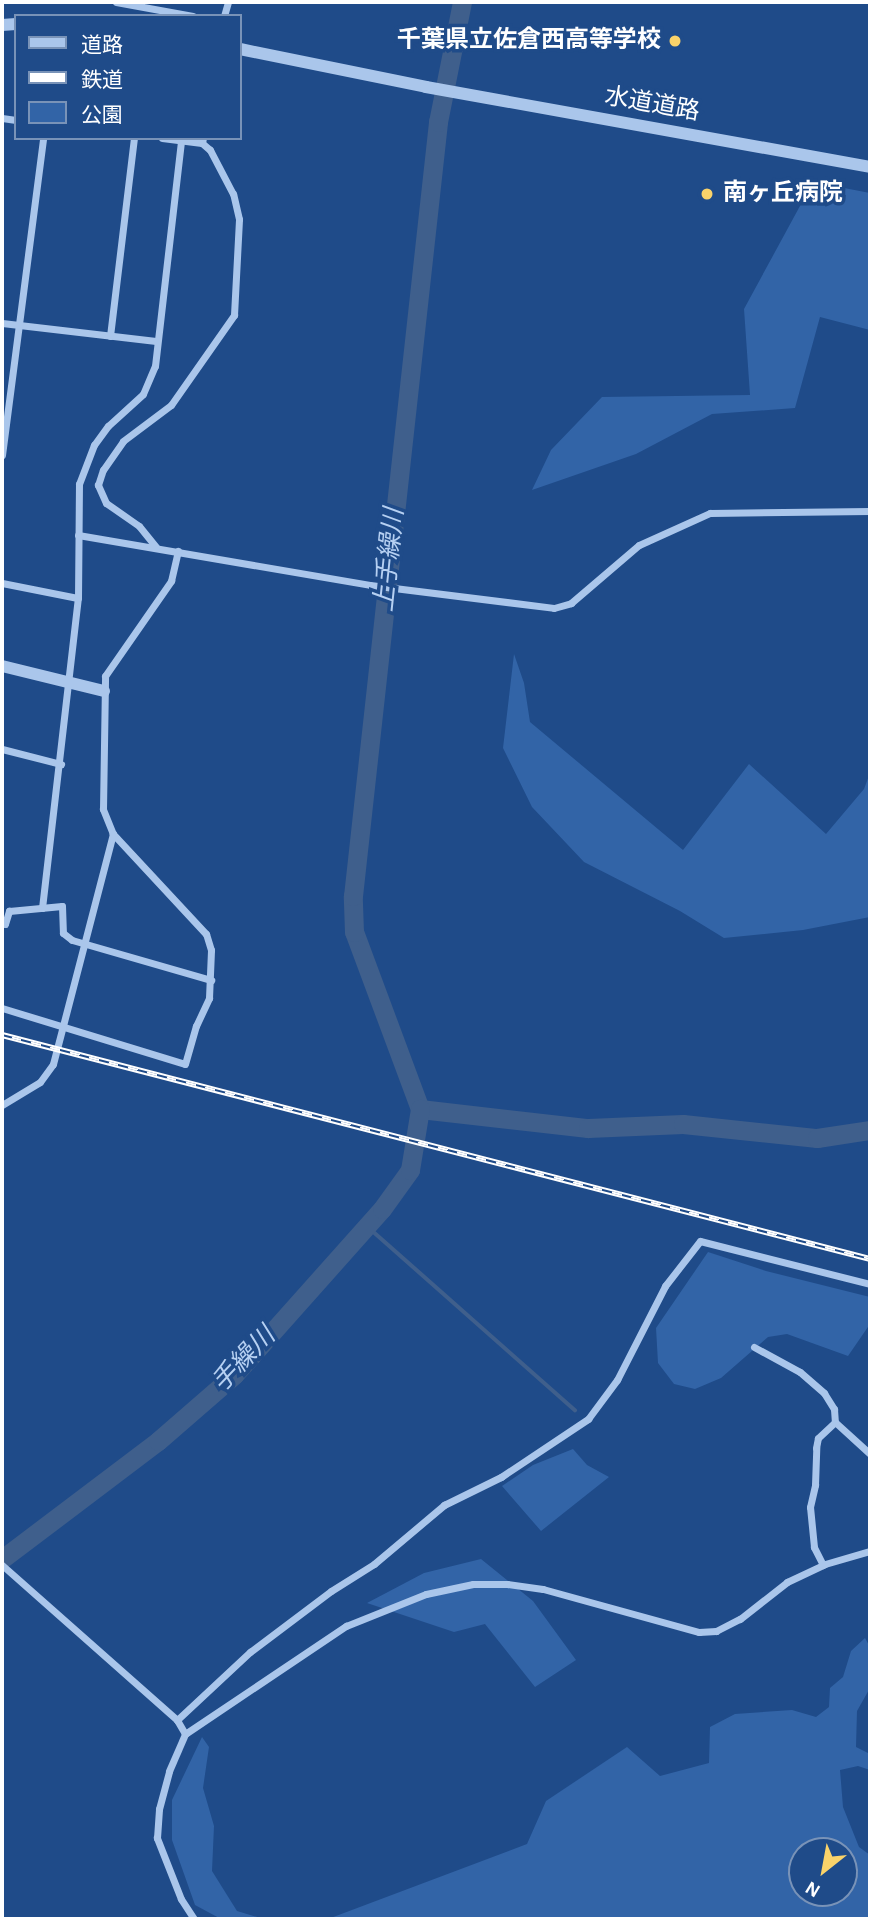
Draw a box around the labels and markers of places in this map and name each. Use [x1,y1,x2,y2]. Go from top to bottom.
place label: 千葉県立佐倉西高等学校 [397,27,661,55]
marker: 千葉県立佐倉西高等学校 [667,33,683,49]
place label: 南ヶ丘病院 [723,180,843,208]
marker: 南ヶ丘病院 [697,184,717,204]

